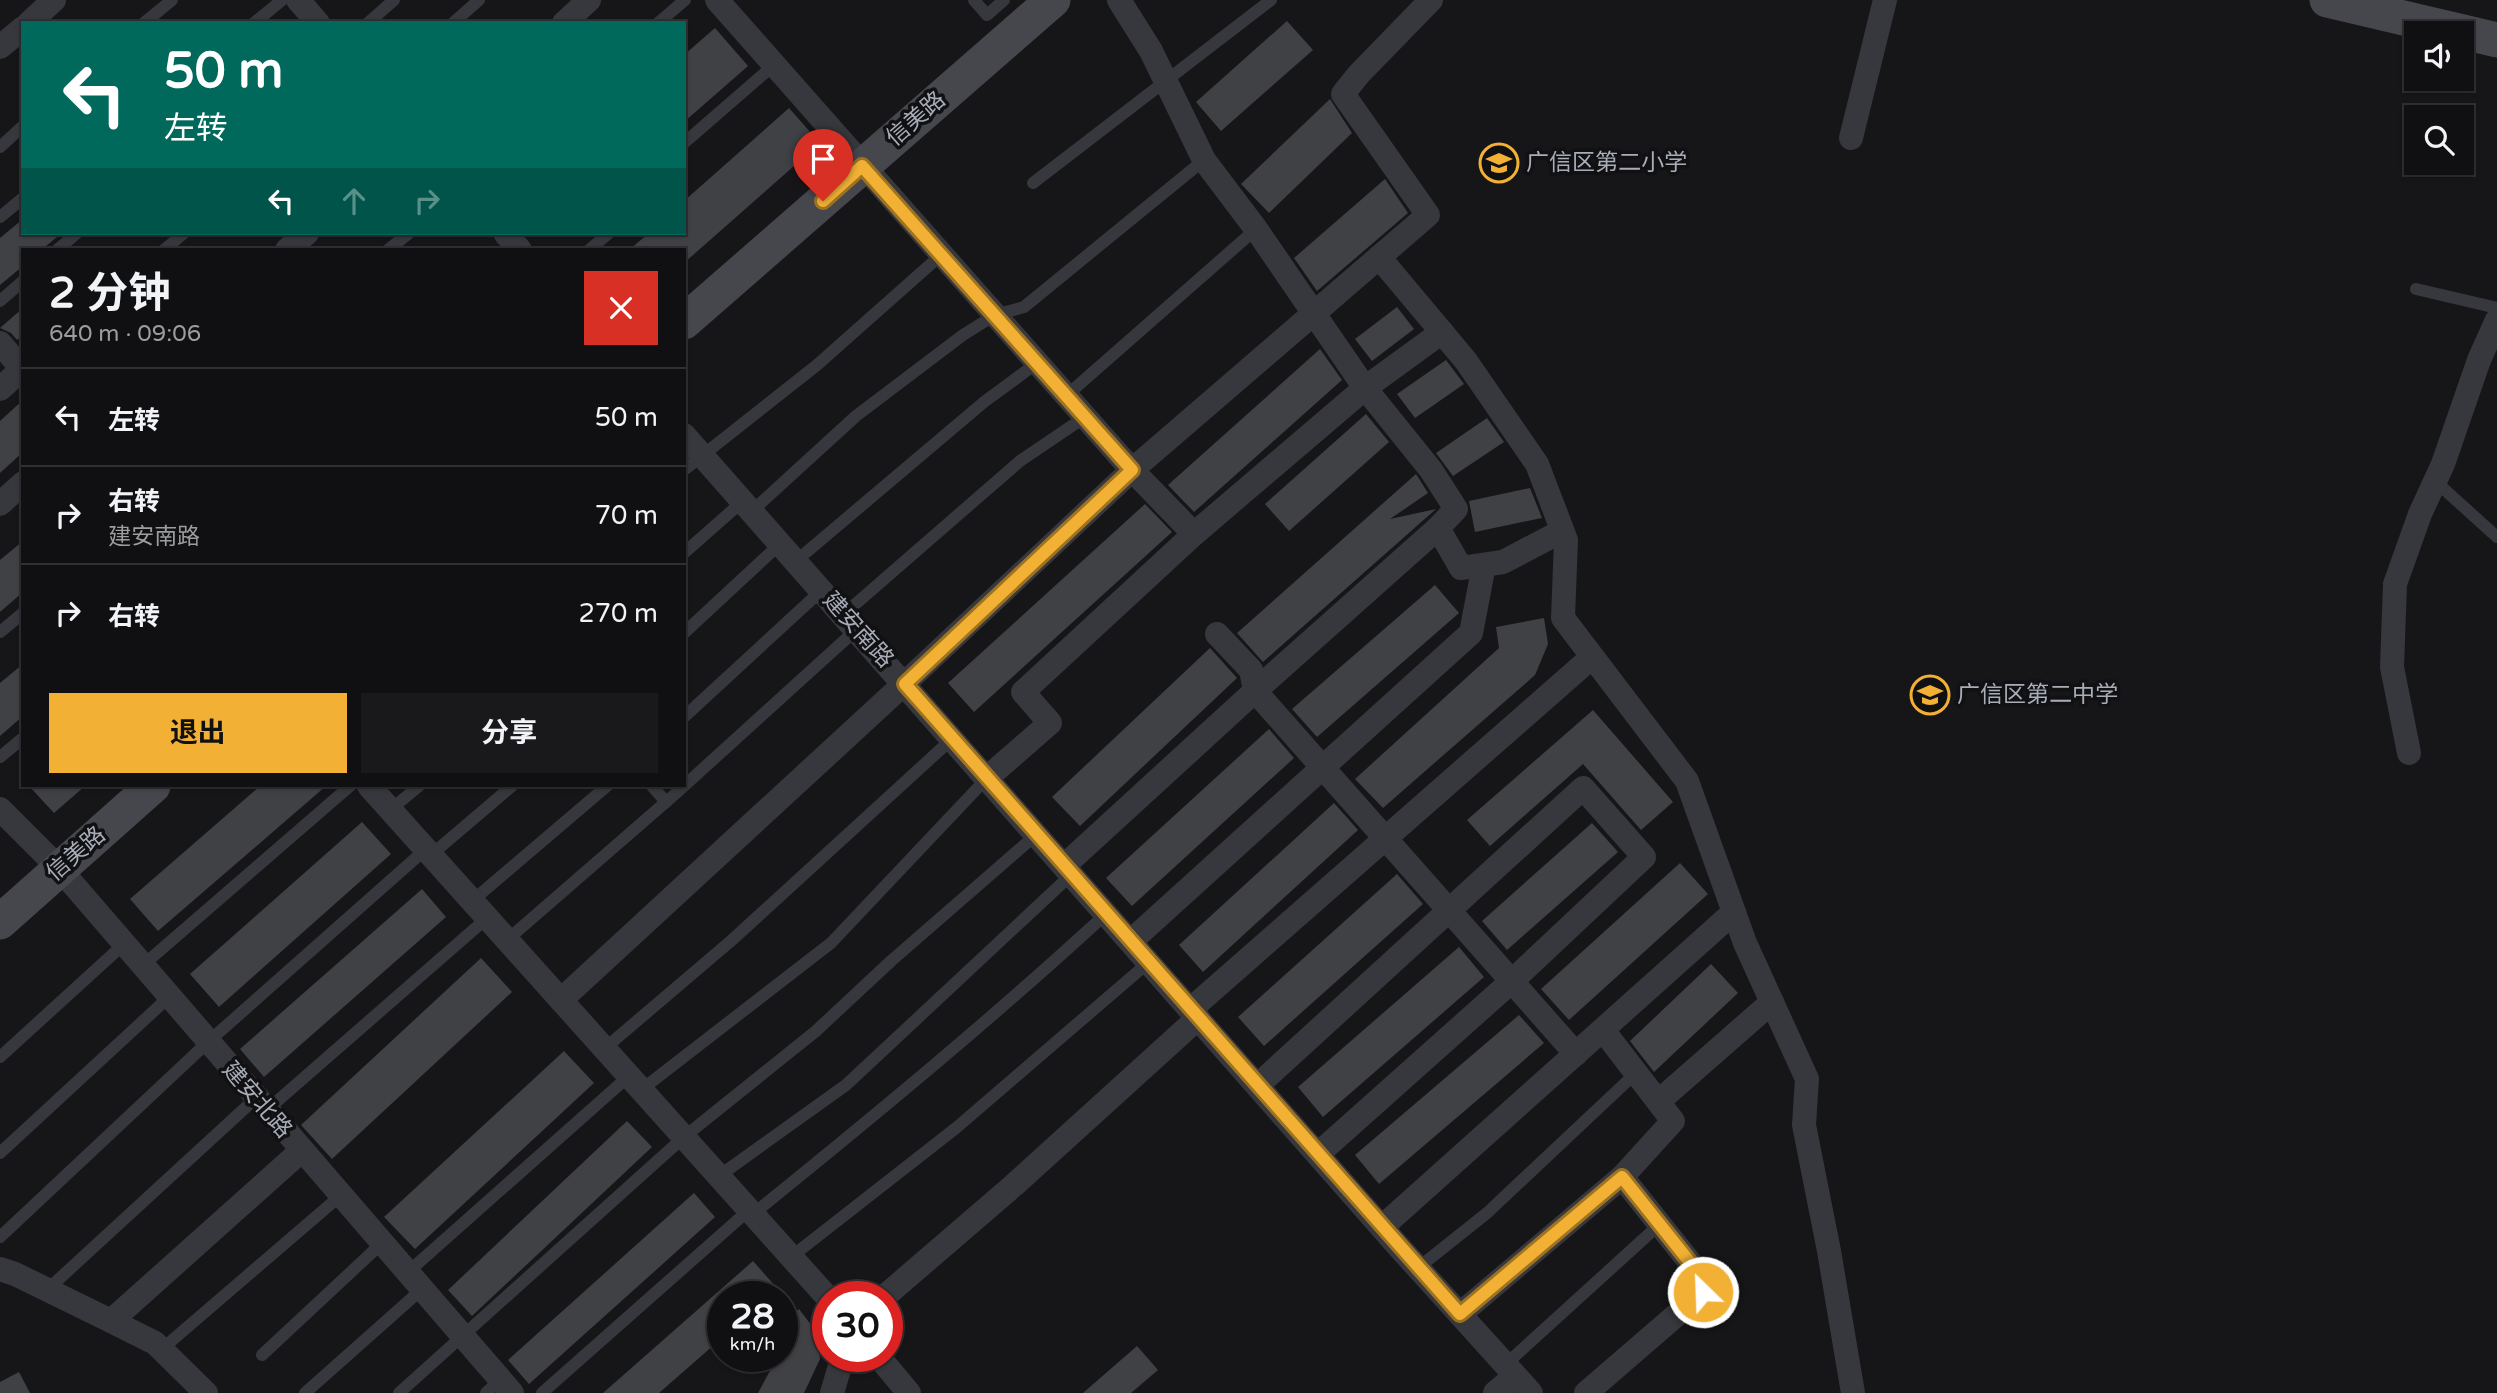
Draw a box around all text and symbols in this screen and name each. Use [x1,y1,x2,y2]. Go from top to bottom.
map controls [2404,21,2474,175]
button: sound [2404,21,2474,91]
text: 50 m [164,42,283,101]
icon: left [49,49,140,140]
street label: 信美路 [881,86,951,152]
button: search [2404,105,2474,175]
text: 左转 [164,110,228,148]
pin [793,129,853,201]
icon: arrive [804,140,842,178]
school or university icon: 广信区第二小学 [1478,142,1520,184]
place label: 广信区第二小学 [1526,149,1687,177]
icon: left [262,182,300,220]
icon: ahead [335,182,373,220]
icon: right [408,182,446,220]
text: 2 分钟 [49,268,170,319]
button: close [584,271,658,345]
text: 640 m · 09:06 [49,320,201,348]
icon: left [49,398,87,436]
text: 50 m [595,402,658,433]
text: 左转 [108,405,160,436]
text: 右转 [108,486,160,517]
icon: right [49,496,87,534]
text: 70 m [595,500,658,531]
text: 建安南路 [108,523,200,551]
street label: 建安南路 [817,586,899,674]
icon: right [49,594,87,632]
text: 270 m [578,598,658,629]
text: 右转 [108,601,160,632]
school or university icon: 广信区第二中学 [1909,674,1951,716]
place label: 广信区第二中学 [1957,681,2118,709]
button: 退出 [49,693,347,773]
button: 分享 [361,693,658,773]
street label: 信美路 [41,821,111,887]
street label: 建安北路 [216,1056,298,1144]
position arrow [1666,1255,1740,1329]
speed limit sign: 30 [812,1281,903,1372]
text: 28 [731,1296,774,1338]
text: km/h [730,1333,775,1355]

